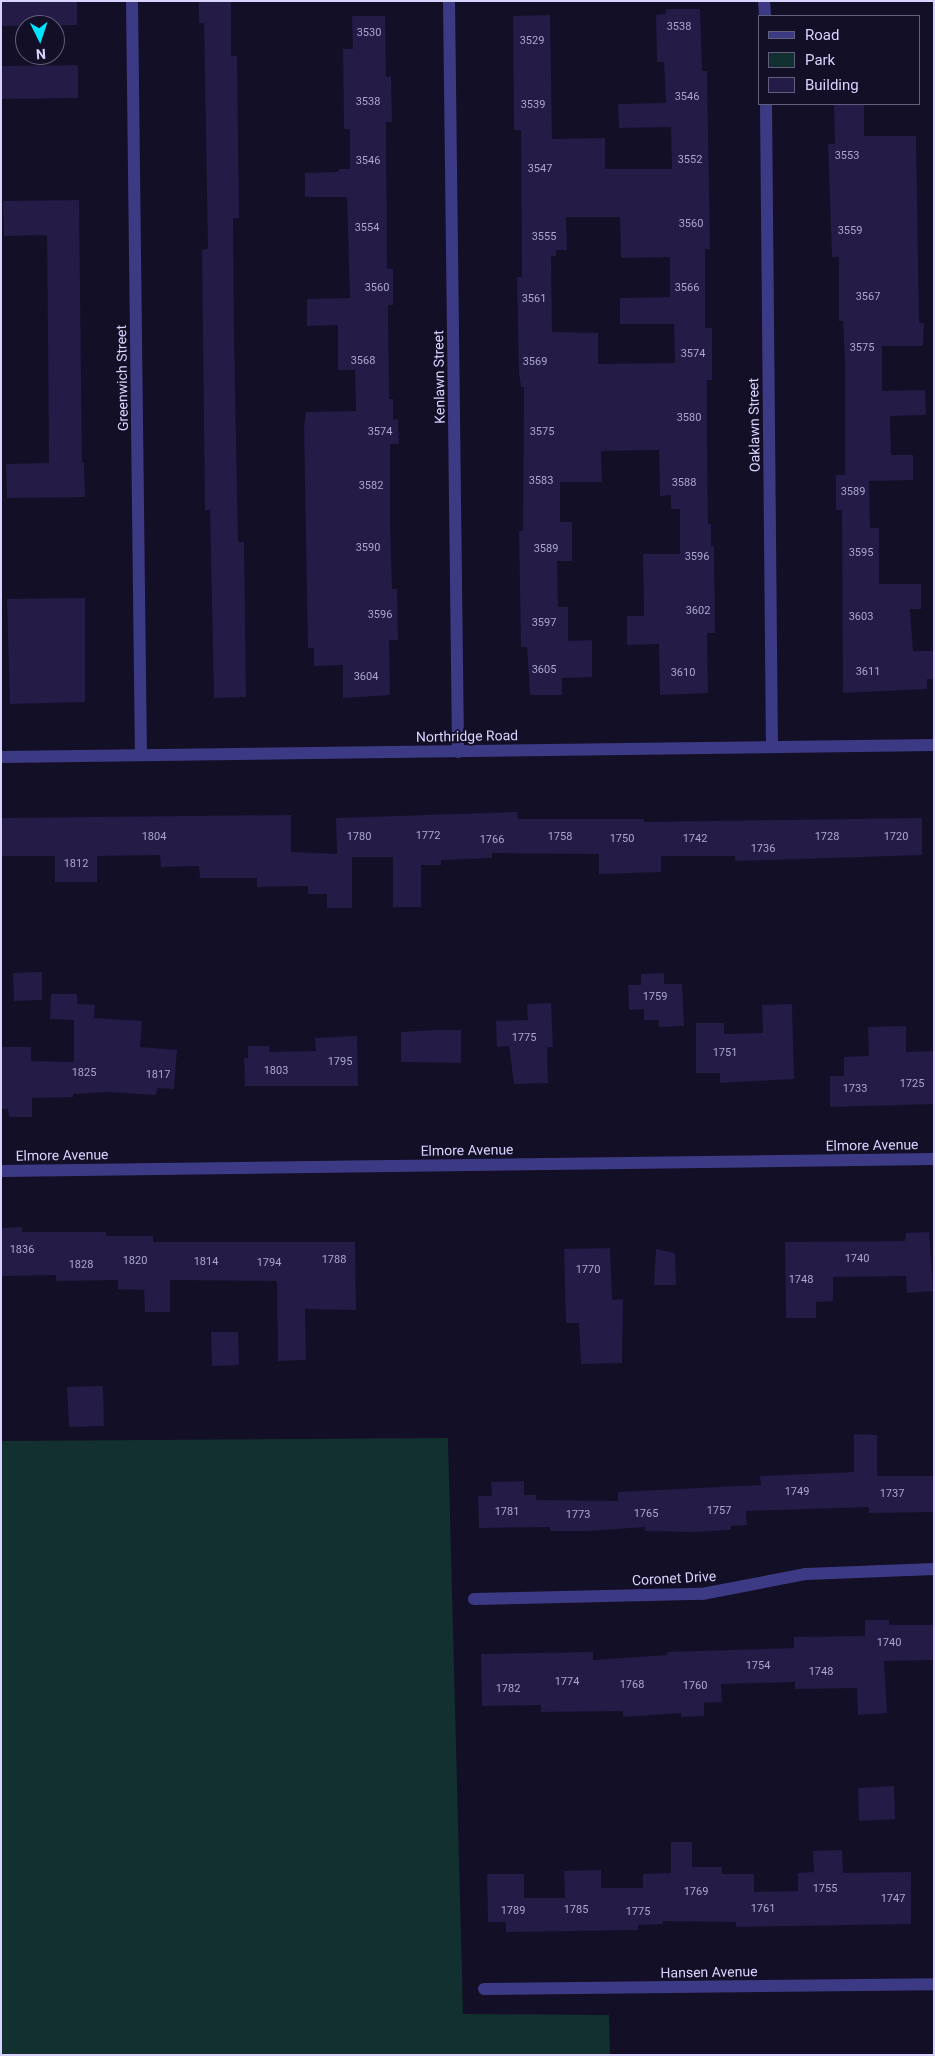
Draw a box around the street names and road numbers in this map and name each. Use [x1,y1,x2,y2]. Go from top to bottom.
street label: Greenwich Street [113,325,131,431]
street label: Kenlawn Street [430,330,448,424]
street label: Oaklawn Street [745,378,763,472]
street label: Northridge Road [416,727,518,745]
street label: Elmore Avenue [825,1136,919,1154]
street label: Elmore Avenue [420,1141,514,1159]
street label: Elmore Avenue [15,1146,109,1164]
street label: Coronet Drive [631,1567,717,1589]
street label: Hansen Avenue [660,1963,758,1981]

